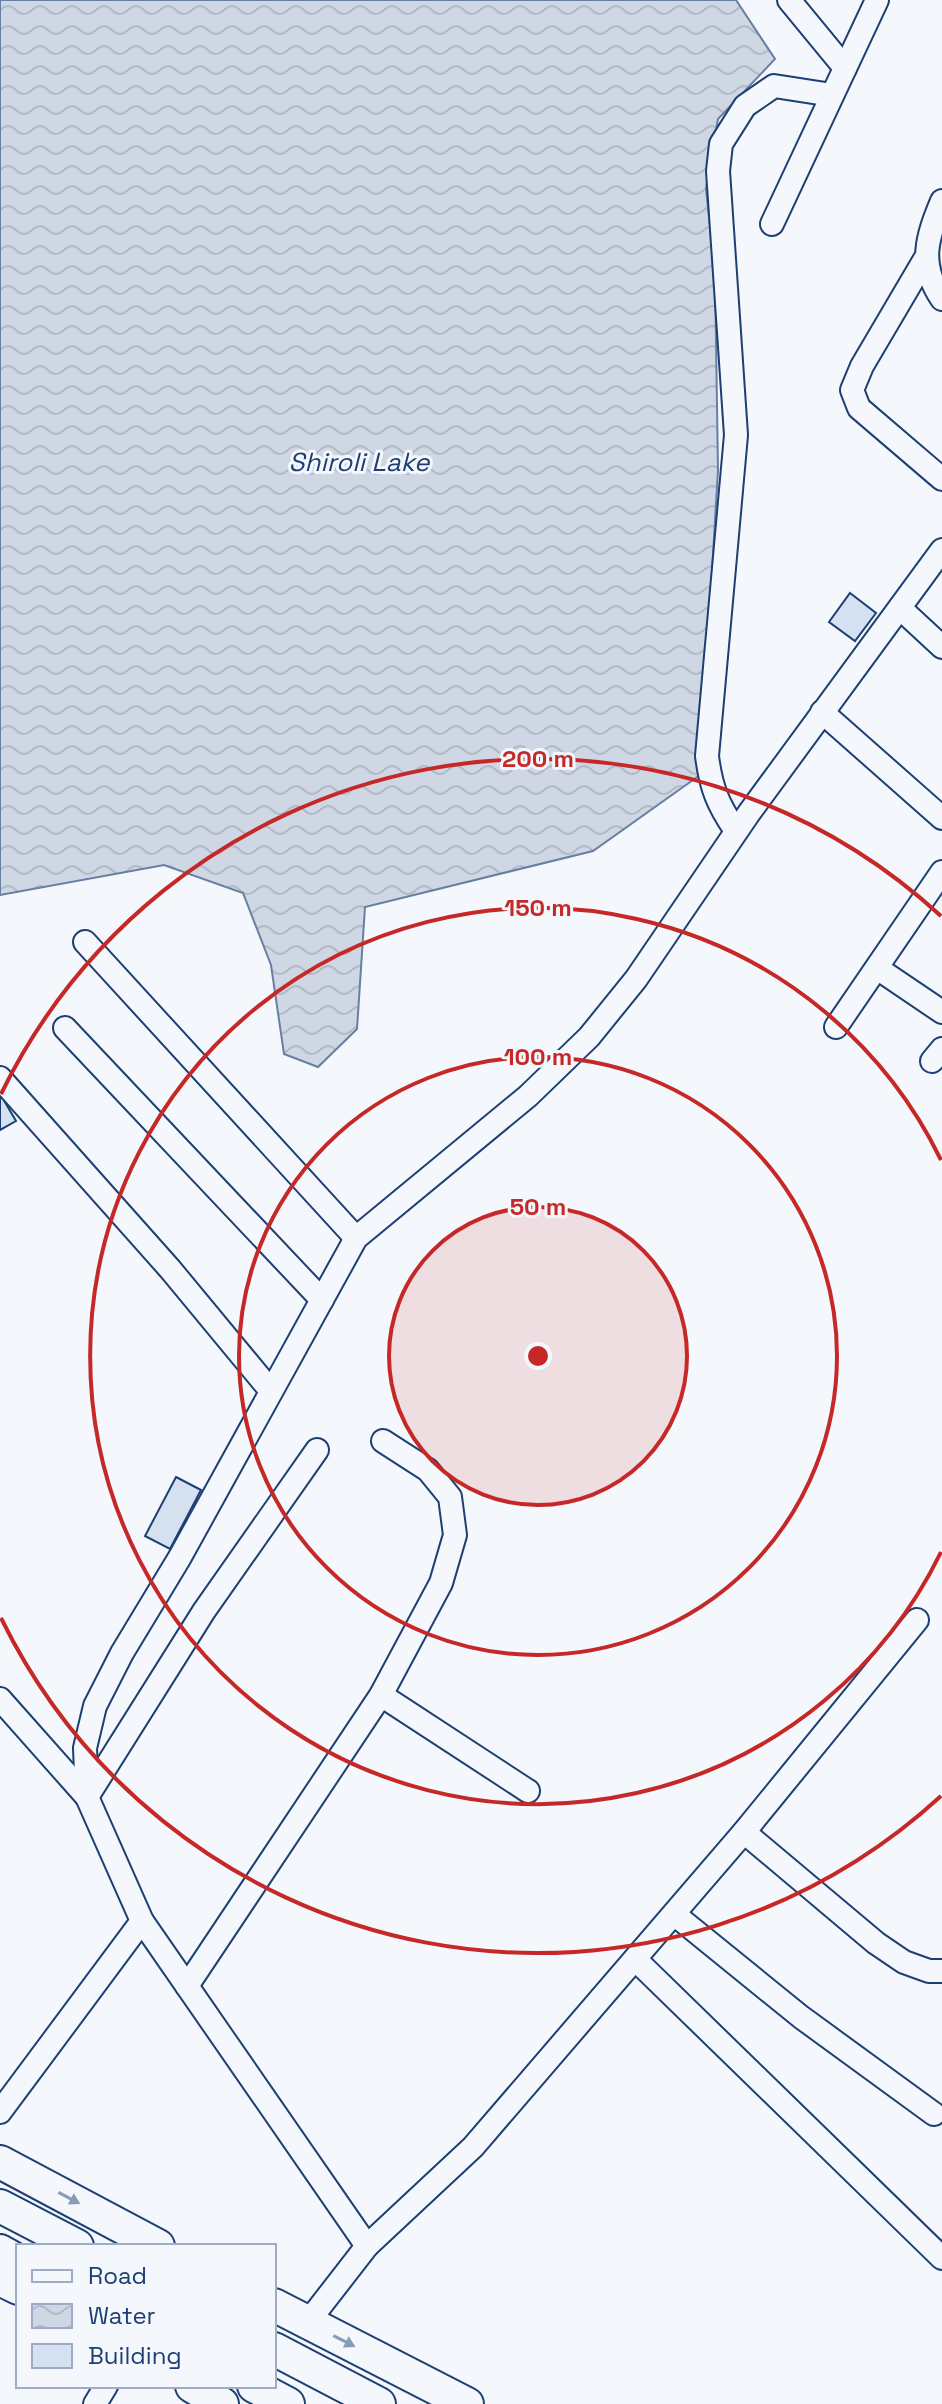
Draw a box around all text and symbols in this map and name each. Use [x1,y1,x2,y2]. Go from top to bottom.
water label: Shiroli Lake [289,445,431,479]
text: 200 m [502,743,574,774]
text: 150 m [504,892,572,923]
text: 100 m [504,1041,572,1072]
text: 50 m [510,1191,566,1222]
centre of rings [524,1342,552,1370]
one-way arrow [57,2192,80,2205]
legend [16,2244,276,2388]
text: Road [88,2260,147,2291]
text: Water [88,2300,156,2331]
one-way arrow [332,2334,355,2347]
text: Building [88,2340,182,2371]

